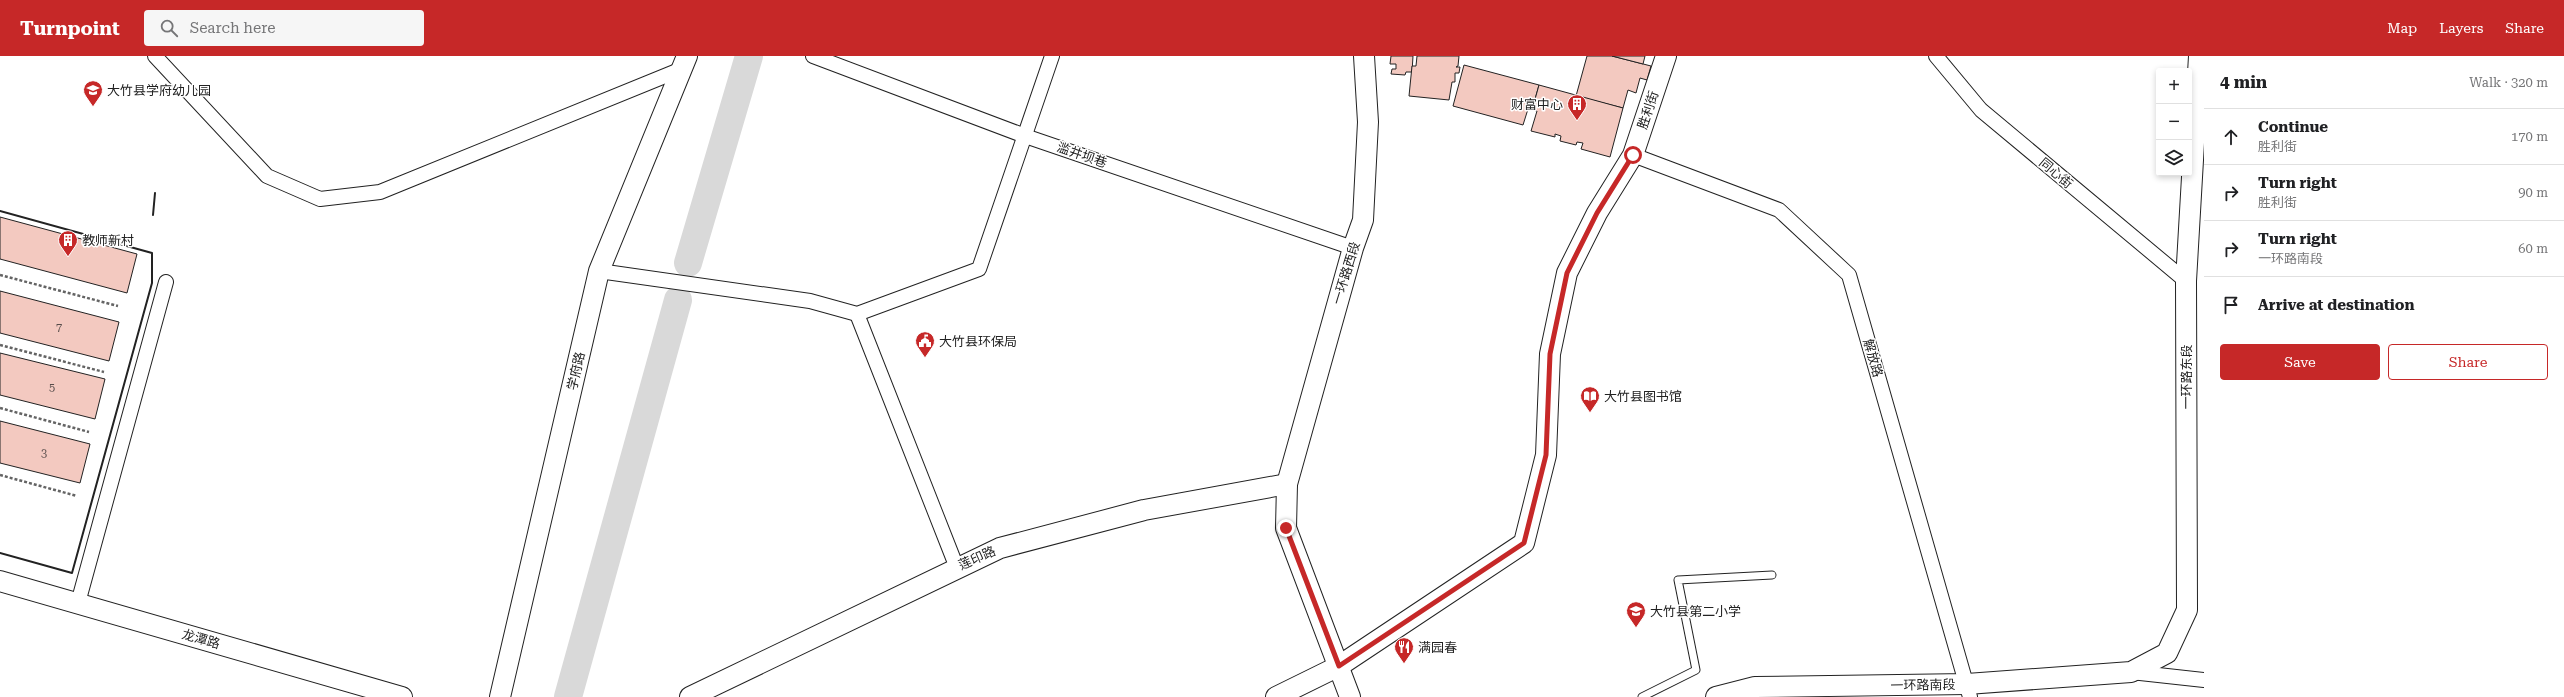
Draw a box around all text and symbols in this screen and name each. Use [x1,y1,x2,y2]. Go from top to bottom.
search box [144,10,424,46]
text: Turnpoint [20,17,120,40]
icon: search [158,17,180,39]
text: Search here [190,19,276,37]
text: Map [2387,20,2417,36]
text: Layers [2439,20,2483,36]
text: Share [2505,20,2544,36]
map controls [2156,68,2192,176]
button: + [2156,68,2192,104]
text: 4 min [2220,72,2267,92]
text: Walk · 320 m [2469,75,2548,90]
school or university icon: 大竹县学府幼儿园 [82,79,104,107]
place label: 大竹县学府幼儿园 [107,83,211,98]
street label: 胜利街 [1635,89,1661,131]
building icon: 财富中心 [1566,93,1588,121]
place label: 财富中心 [1511,97,1563,112]
button: − [2156,104,2192,140]
text: Continue [2258,118,2328,136]
icon: ahead [2220,126,2242,148]
text: 170 m [2511,129,2548,144]
street label: 滥井坝巷 [1055,139,1109,171]
text: 胜利街 [2258,139,2297,154]
button: layers [2156,140,2192,176]
route start [1624,146,1642,164]
street label: 同心街 [2036,155,2076,191]
text: Turn right [2258,174,2337,192]
icon: right [2220,182,2242,204]
text: 90 m [2518,185,2548,200]
text: 胜利街 [2258,195,2297,210]
building icon: 教师新村 [57,229,79,257]
text: Turn right [2258,230,2337,248]
place label: 教师新村 [82,233,134,248]
icon: right [2220,238,2242,260]
street label: 一环路西段 [1329,240,1363,306]
text: 60 m [2518,241,2548,256]
text: 一环路南段 [2258,251,2323,266]
icon: arrive [2220,294,2242,316]
text: Arrive at destination [2258,296,2414,314]
house number: 7 [56,321,62,334]
public building icon: 大竹县环保局 [914,330,936,358]
place label: 大竹县环保局 [939,334,1017,349]
street label: 解放路 [1860,337,1886,379]
street label: 一环路东段 [2179,344,2194,410]
button: Save [2220,344,2380,380]
button: Share [2388,344,2548,380]
street label: 学府路 [564,350,588,392]
house number: 5 [49,381,55,394]
library icon: 大竹县图书馆 [1579,385,1601,413]
place label: 大竹县图书馆 [1604,389,1682,404]
house number: 3 [41,447,47,460]
route end [1277,519,1295,537]
street label: 莲印路 [956,543,998,573]
school or university icon: 大竹县第二小学 [1625,600,1647,628]
place label: 大竹县第二小学 [1650,604,1741,619]
street label: 龙潭路 [180,626,222,652]
restaurant icon: 满园春 [1393,636,1415,664]
place label: 满园春 [1418,640,1457,655]
street label: 一环路南段 [1890,677,1956,693]

